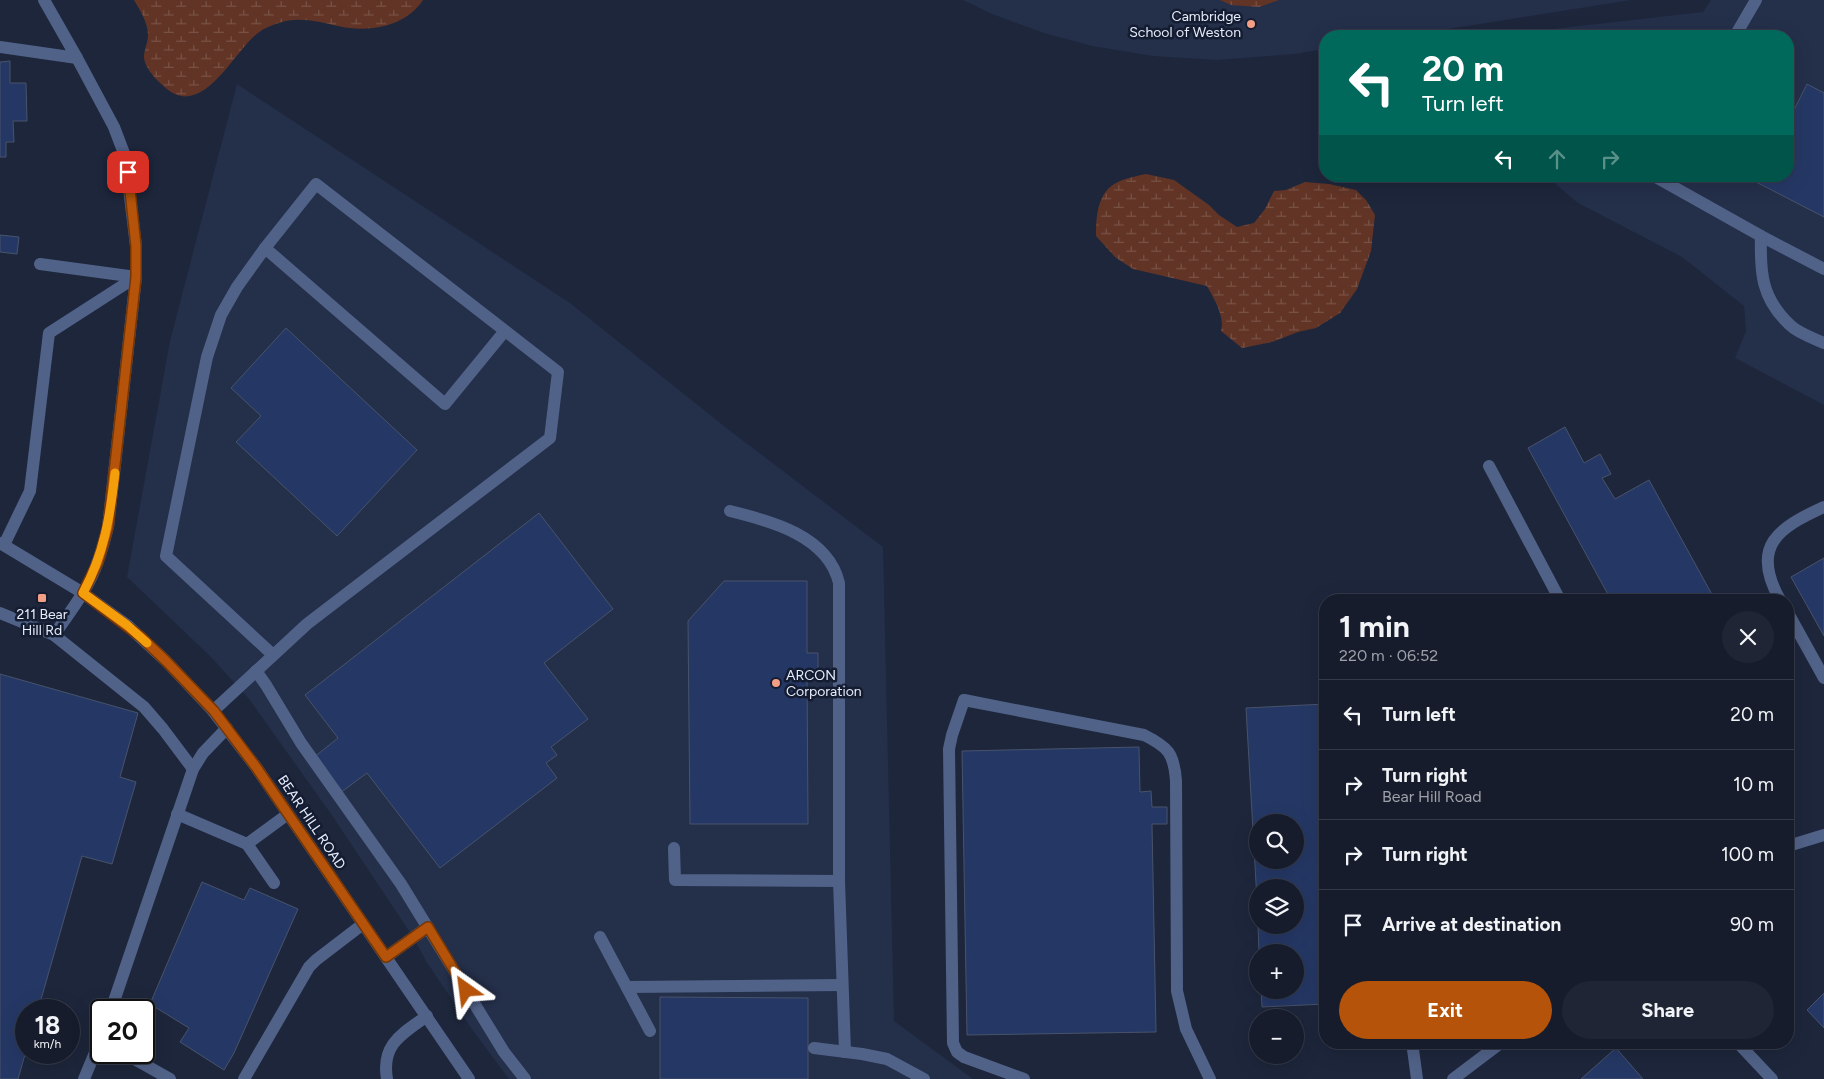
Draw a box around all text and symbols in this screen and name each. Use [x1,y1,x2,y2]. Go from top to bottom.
place label: Cambridge School of Weston [1129,8,1241,41]
marker: Cambridge School of Weston [1245,18,1257,30]
text: 20 m [1422,48,1504,90]
icon: left [1339,50,1404,115]
text: Turn left [1422,90,1504,117]
icon: left [1490,145,1518,173]
icon: ahead [1543,145,1571,173]
icon: right [1596,145,1624,173]
pin [107,151,149,193]
icon: arrive [114,158,142,186]
marker: 211 Bear Hill Rd [36,592,48,604]
place label: 211 Bear Hill Rd [17,606,68,639]
text: 1 min [1339,608,1410,645]
button: close [1722,611,1774,663]
text: 220 m · 06:52 [1339,646,1438,665]
place label: ARCON Corporation [786,667,862,700]
marker: ARCON Corporation [770,677,782,689]
icon: left [1339,701,1367,729]
text: Turn left [1382,703,1456,726]
text: 20 m [1730,703,1774,726]
text: Turn right [1382,764,1468,787]
icon: right [1339,771,1367,799]
street label: BEAR HILL ROAD [274,772,349,872]
text: 10 m [1733,773,1774,796]
text: Bear Hill Road [1382,787,1482,806]
map controls [1249,814,1304,1064]
button: search [1249,814,1304,869]
icon: right [1339,841,1367,869]
text: Turn right [1382,843,1468,866]
text: 100 m [1721,843,1774,866]
button: layers [1249,879,1304,934]
icon: arrive [1339,911,1367,939]
text: Arrive at destination [1382,913,1561,936]
text: 90 m [1730,913,1774,936]
button: + [1249,944,1304,999]
position arrow [439,963,491,1015]
button: Exit [1339,981,1552,1039]
button: Share [1562,981,1774,1039]
speed limit sign: 20 [90,999,155,1064]
button: − [1249,1009,1304,1064]
text: 18 [35,1010,60,1040]
text: km/h [34,1037,61,1051]

